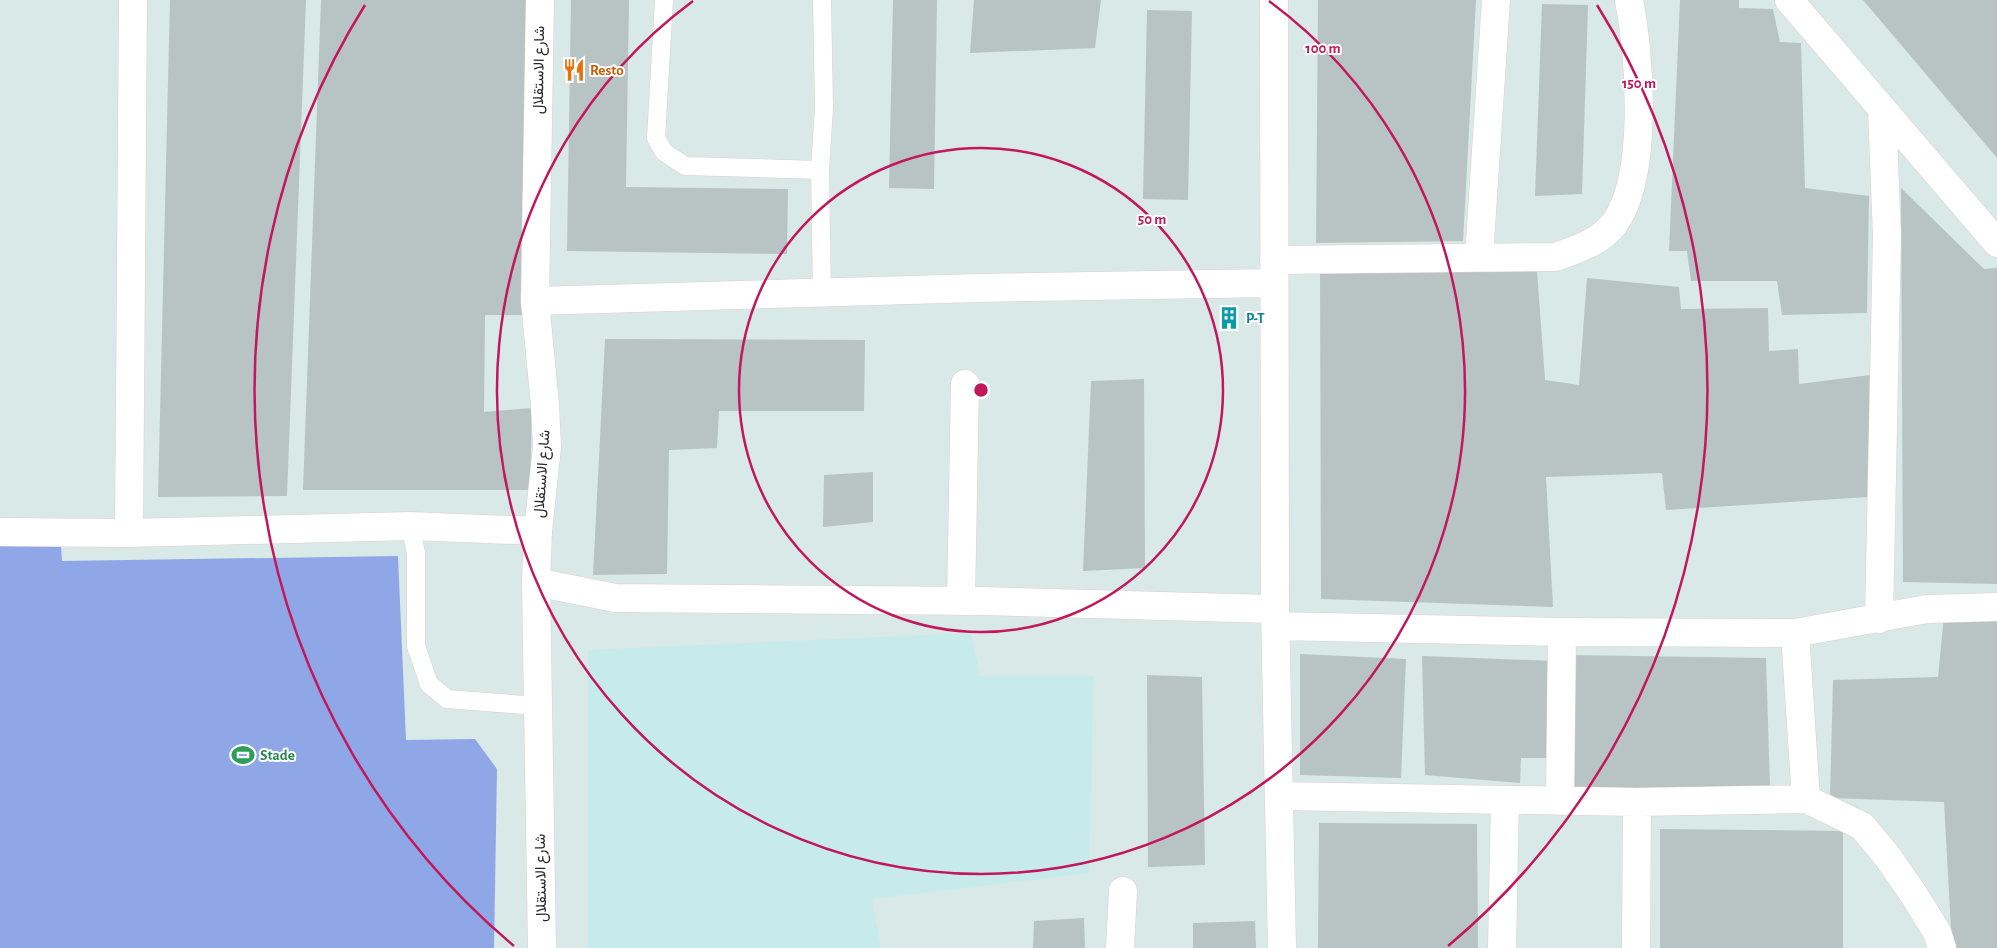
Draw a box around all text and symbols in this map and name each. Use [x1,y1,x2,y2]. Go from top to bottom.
street label: شارع الاستقلال [531,26,550,114]
text: 100 m [1305,41,1341,56]
restaurant icon: Resto [561,57,587,83]
place label: Resto [590,63,624,78]
text: 150 m [1622,76,1656,91]
text: 50 m [1138,212,1166,227]
building icon: P-T [1216,305,1242,331]
place label: P-T [1246,311,1265,326]
centre of rings [972,381,990,399]
street label: شارع الاستقلال [531,429,556,519]
sports icon: Stade [230,742,256,768]
place label: Stade [260,748,295,763]
street label: شارع الاستقلال [533,834,552,922]

